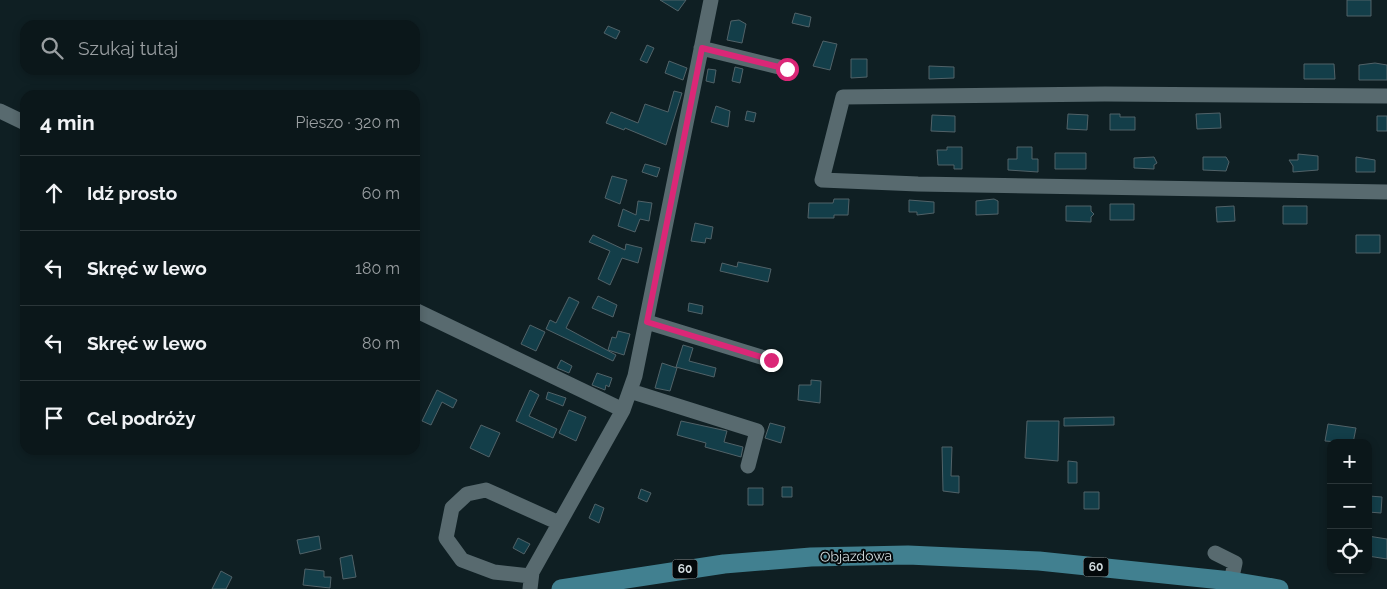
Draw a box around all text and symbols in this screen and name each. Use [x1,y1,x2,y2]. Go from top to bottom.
search box [20,20,420,75]
icon: search [38,34,66,62]
text: Szukaj tutaj [78,37,178,59]
route start [776,58,799,81]
text: 4 min [40,110,95,135]
text: Pieszo · 320 m [296,113,400,132]
icon: ahead [40,179,68,207]
text: Idź prosto [87,182,177,204]
text: 60 m [362,184,400,203]
icon: left [40,254,68,282]
text: Skręć w lewo [87,257,207,279]
text: 180 m [355,259,400,278]
icon: left [40,329,68,357]
text: Skręć w lewo [87,332,207,354]
text: 80 m [362,334,400,353]
route end [760,349,783,372]
icon: arrive [40,404,68,432]
text: Cel podróży [87,407,196,429]
map controls [1327,439,1372,574]
button: + [1327,439,1372,484]
button: − [1327,484,1372,529]
button: locate [1327,529,1372,574]
street label: Objazdowa [820,547,892,565]
road number: 60 [1084,558,1108,576]
road number: 60 [672,560,698,578]

